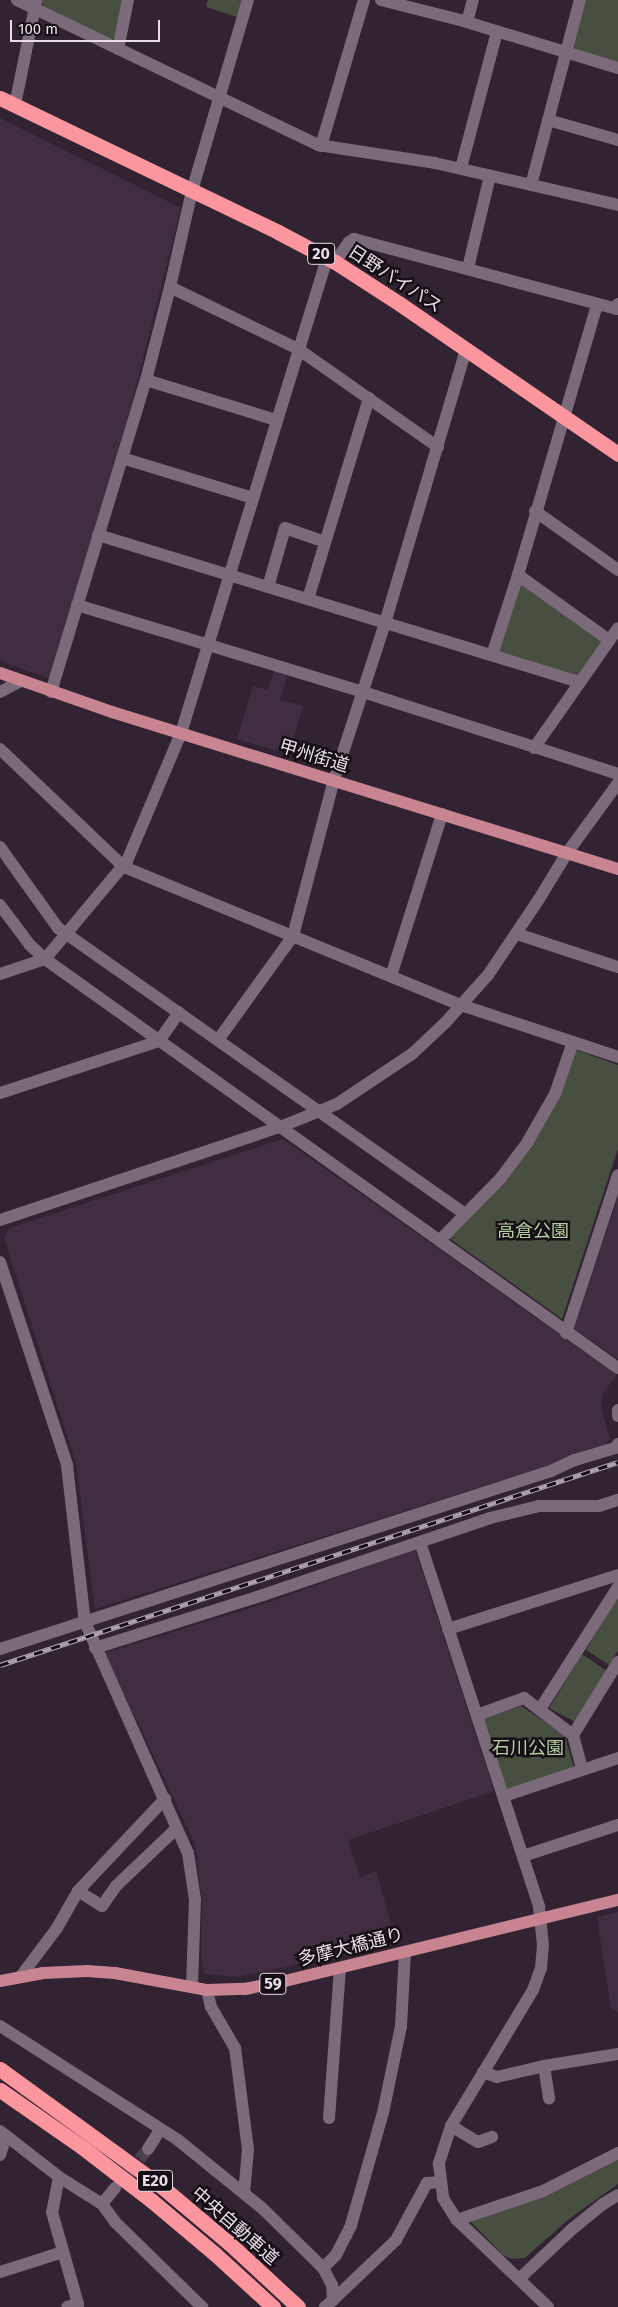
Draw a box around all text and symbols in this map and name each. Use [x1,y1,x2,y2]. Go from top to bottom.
scale bar [12,10,162,42]
text: 100 m [18,20,58,38]
road number: 20 [306,240,336,268]
street label: 日野バイパス [344,241,446,317]
street label: 甲州街道 [276,735,352,777]
park label: 高倉公園 [497,1220,569,1242]
park label: 石川公園 [492,1737,564,1759]
street label: 多摩大橋通り [296,1923,406,1971]
road number: 59 [259,1970,287,1998]
road number: E20 [136,2168,174,2194]
street label: 中央自動車道 [187,2182,283,2270]

